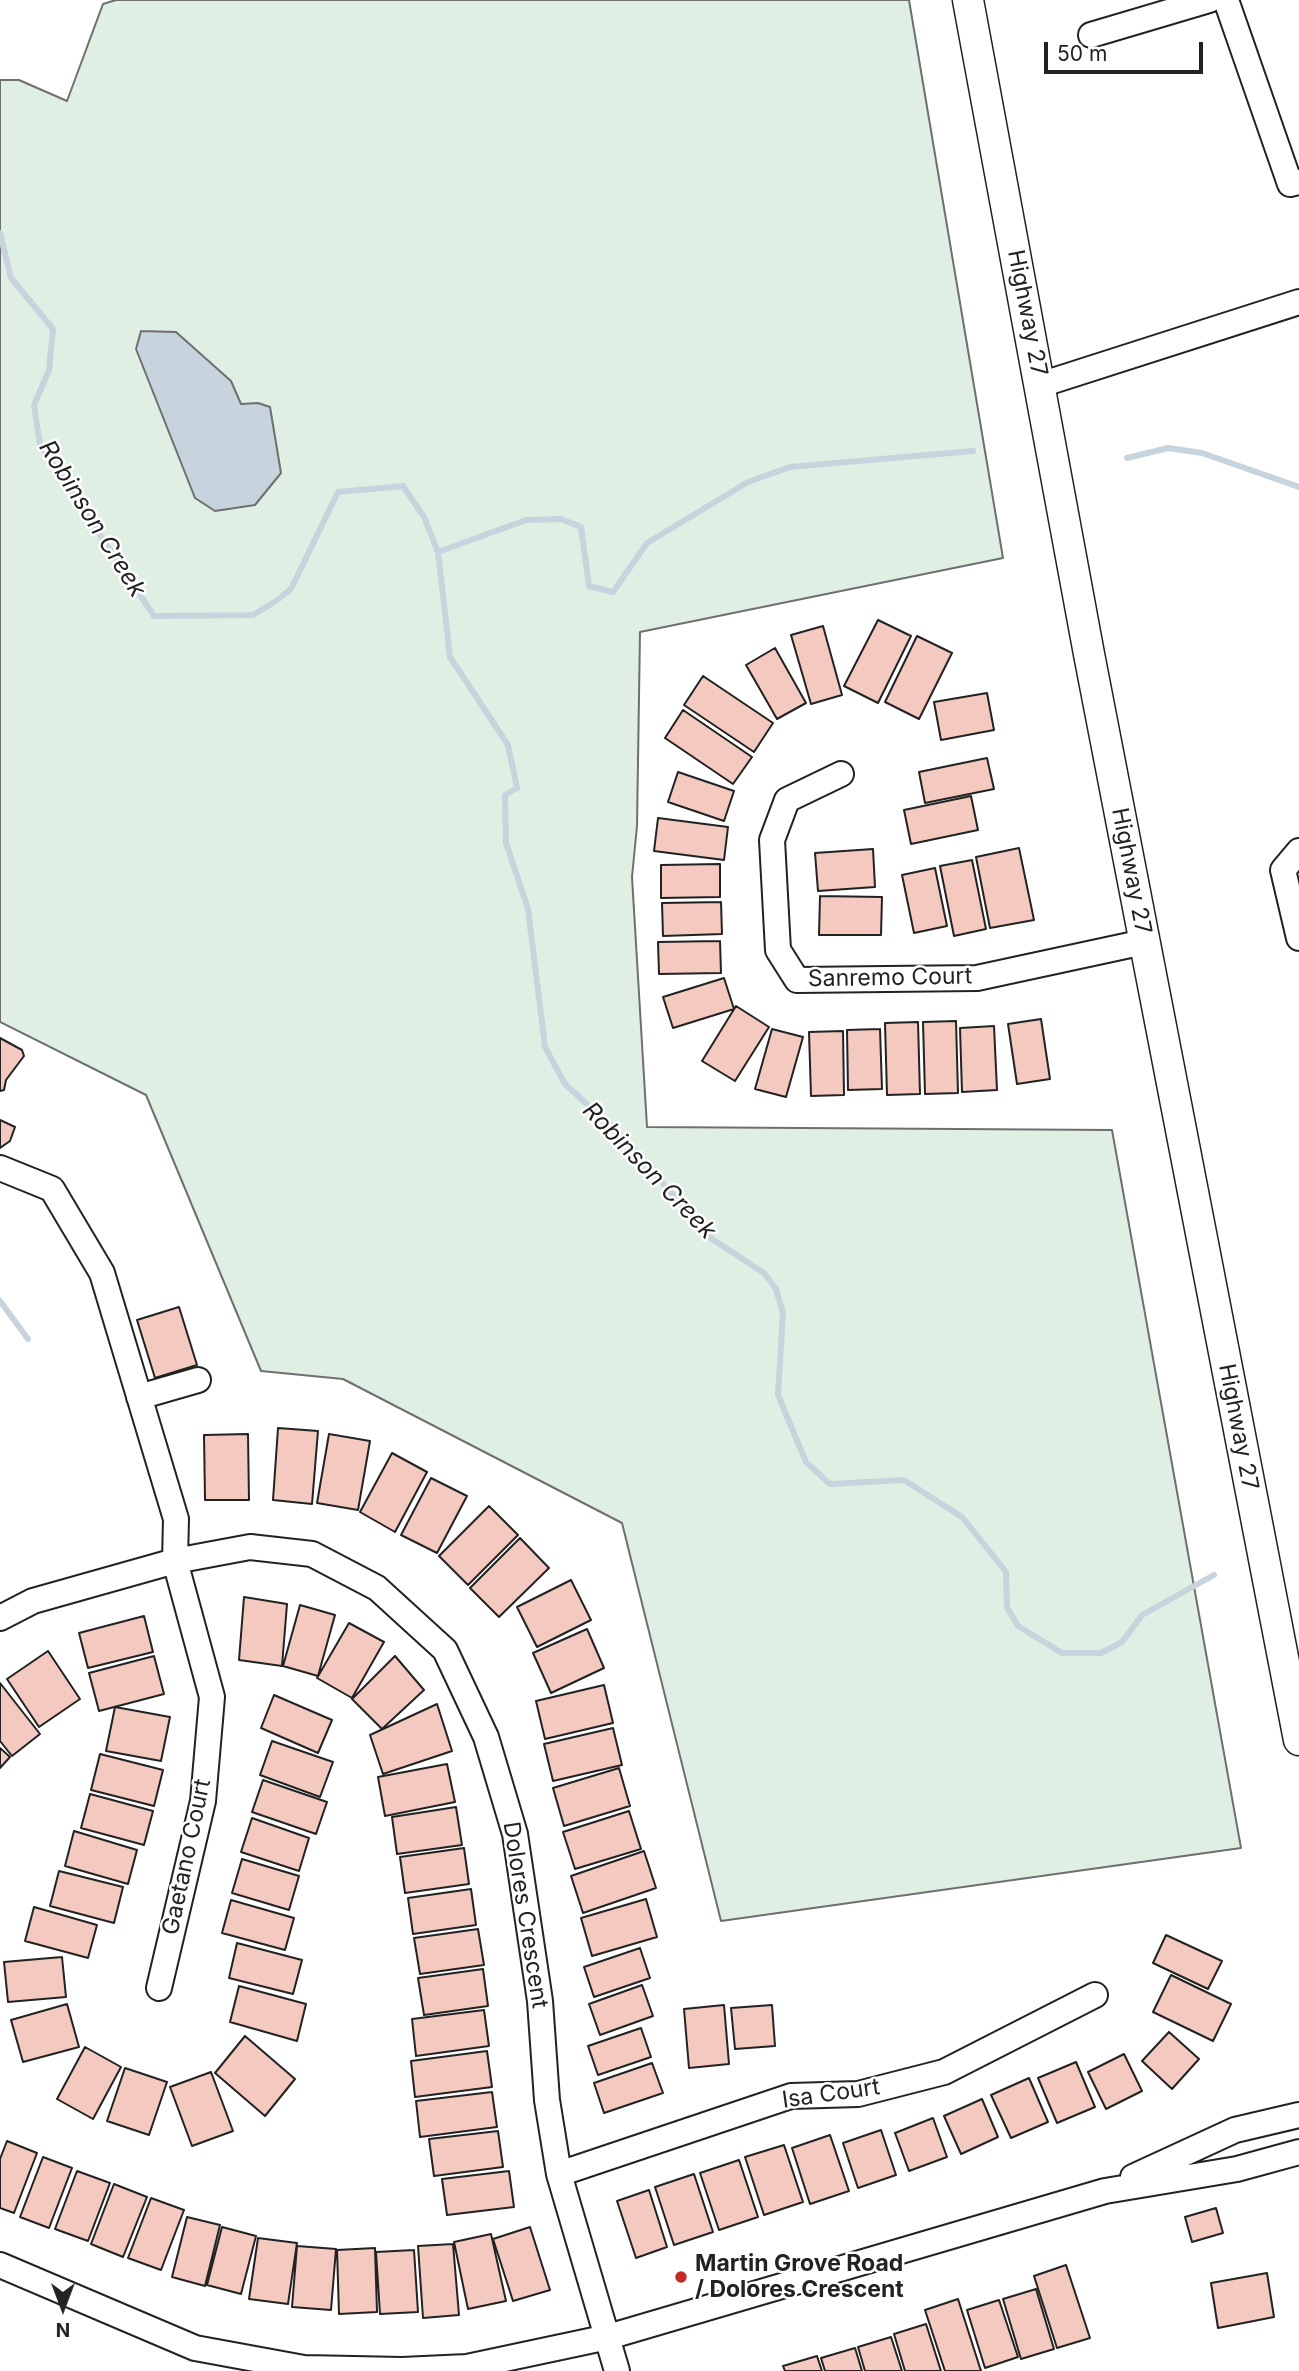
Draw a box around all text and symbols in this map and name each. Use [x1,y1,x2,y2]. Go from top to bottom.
scale bar [1047,28,1206,72]
text: 50 m [1057,41,1107,66]
street label: Highway 27 [1001,247,1053,379]
water label: Robinson Creek [32,435,152,603]
street label: Highway 27 [1105,805,1157,937]
street label: Sanremo Court [808,963,972,993]
water label: Robinson Creek [576,1097,722,1245]
street label: Highway 27 [1212,1361,1264,1493]
street label: Gaetano Court [157,1777,217,1937]
street label: Dolores Crescent [497,1820,553,2010]
street label: Isa Court [780,2073,882,2115]
place label: Martin Grove Road / Dolores Crescent [695,2250,904,2304]
marker: Martin Grove Road / Dolores Crescent [673,2269,689,2285]
north arrow [28,2273,98,2343]
text: N [56,2318,70,2341]

